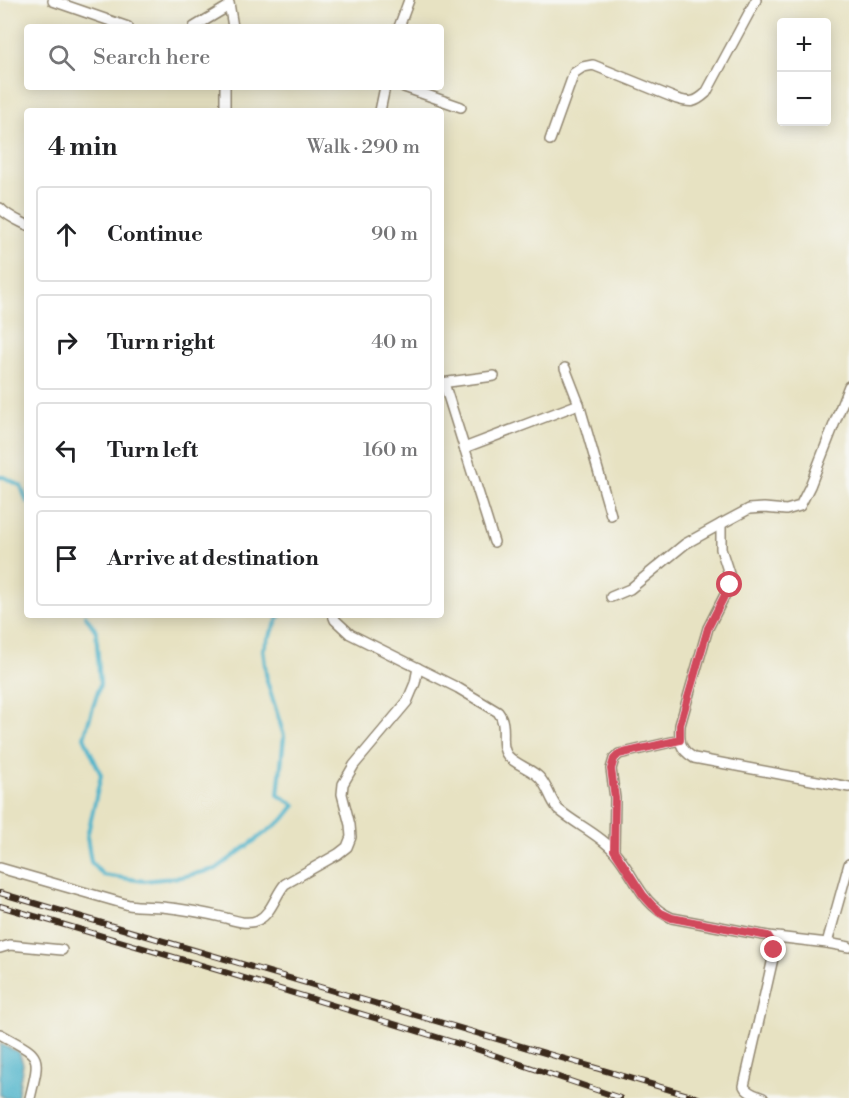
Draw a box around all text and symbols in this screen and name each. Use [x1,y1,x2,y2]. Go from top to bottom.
map controls [777,18,831,126]
button: + [777,18,831,72]
search box [24,24,444,90]
icon: search [45,41,78,74]
text: Search here [93,44,210,71]
button: − [777,72,831,126]
text: 4 min [48,131,118,163]
text: Walk · 290 m [307,135,420,160]
icon: ahead [50,218,83,251]
text: Continue [107,221,203,248]
text: 90 m [371,222,418,247]
icon: right [50,326,83,359]
text: Turn right [107,329,215,356]
text: 40 m [371,330,418,355]
icon: left [50,434,83,467]
text: Turn left [107,437,198,464]
text: 160 m [363,438,418,463]
icon: arrive [50,542,83,575]
text: Arrive at destination [107,545,319,572]
route start [716,571,742,597]
route end [760,936,786,962]

